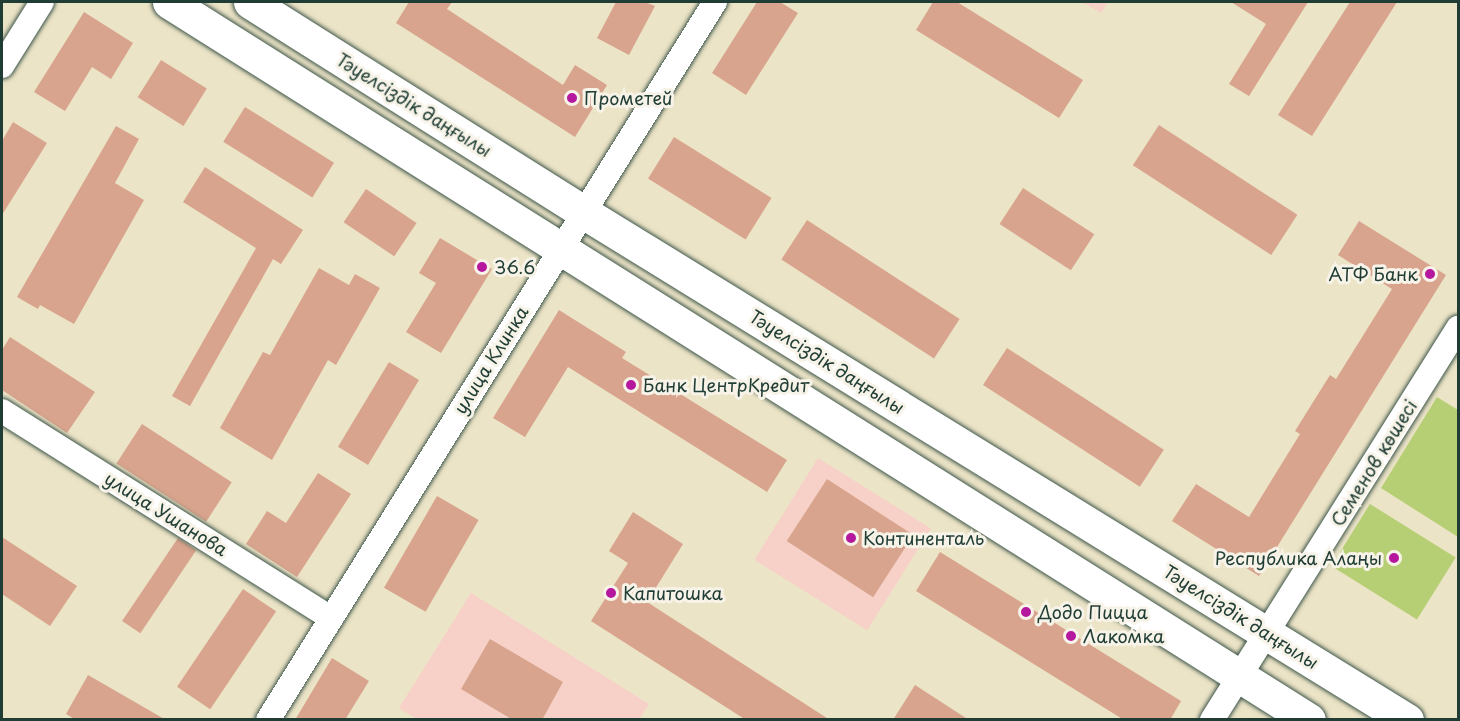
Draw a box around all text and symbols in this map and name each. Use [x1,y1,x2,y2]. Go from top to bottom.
street label: Тәуелсіздік даңғылы [332,48,496,162]
place label: Прометей [584,87,673,109]
marker: Прометей [565,91,579,105]
place label: 36.6 [494,256,535,278]
marker: 36.6 [475,260,489,274]
place label: АТФ Банк [1328,263,1418,285]
marker: АТФ Банк [1423,267,1437,281]
street label: улица Клинка [449,302,533,418]
street label: Тәуелсіздік даңғылы [745,305,909,419]
place label: Банк ЦентрКредит [643,374,809,396]
marker: Банк ЦентрКредит [624,378,638,392]
street label: Семенов көшесі [1326,396,1422,530]
street label: улица Ушанова [101,468,231,560]
place label: Континенталь [863,527,984,549]
marker: Континенталь [844,531,858,545]
place label: Республика Алаңы [1213,547,1382,569]
marker: Республика Алаңы [1387,551,1401,565]
street label: Тәуелсіздік даңғылы [1159,560,1323,674]
place label: Капитошка [623,582,723,604]
marker: Капитошка [604,586,618,600]
place label: Додо Пицца [1038,601,1148,623]
marker: Додо Пицца [1019,605,1033,619]
place label: Лакомка [1083,625,1164,647]
marker: Лакомка [1064,629,1078,643]

